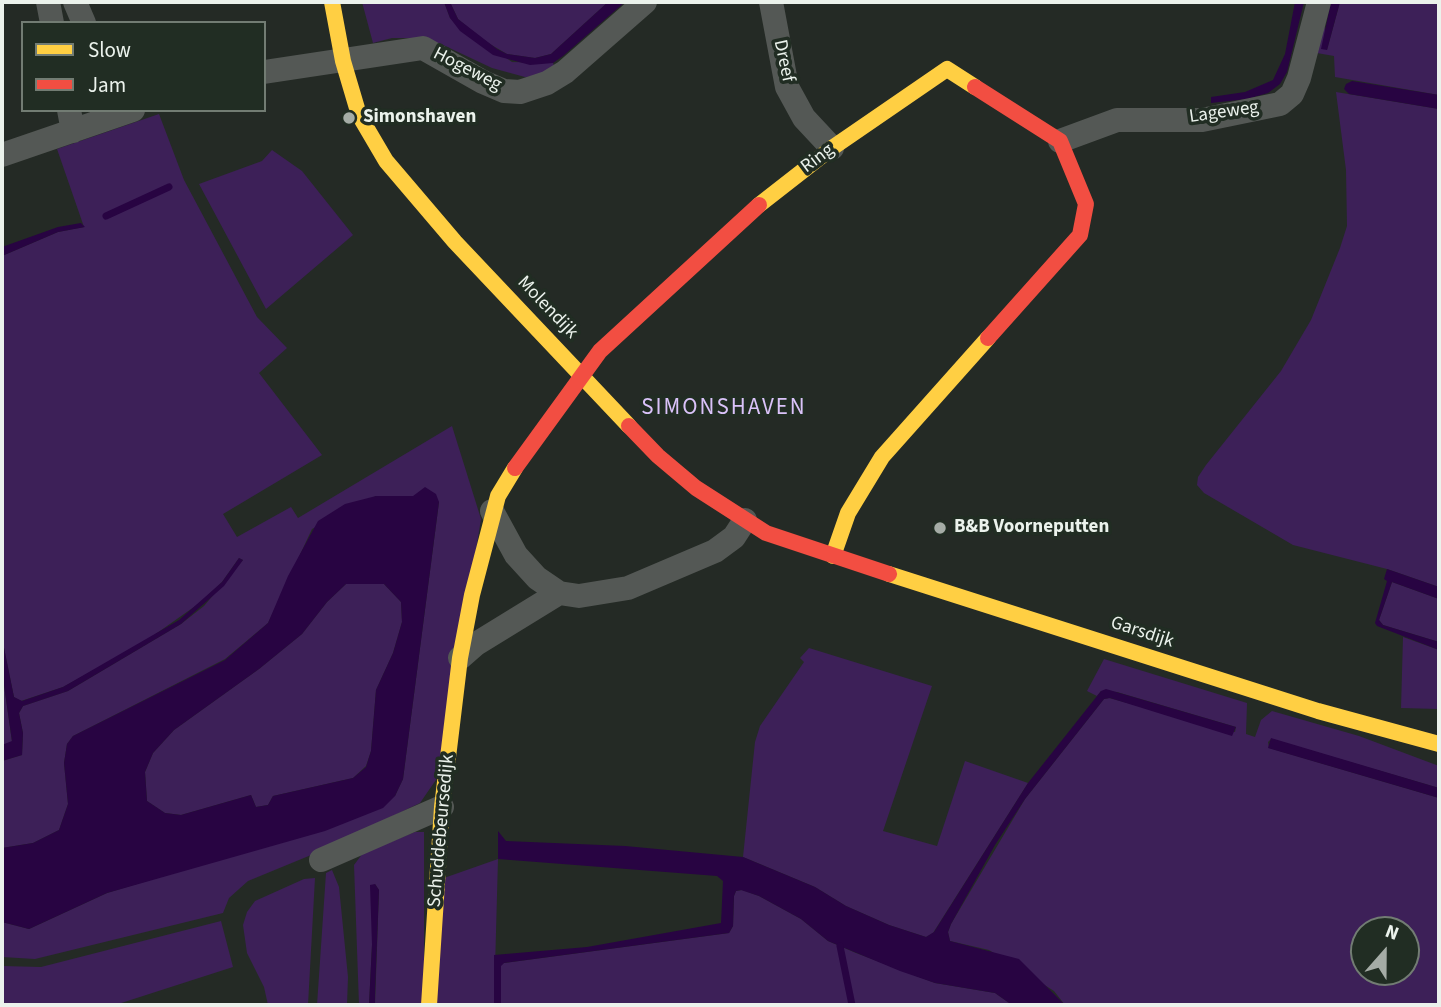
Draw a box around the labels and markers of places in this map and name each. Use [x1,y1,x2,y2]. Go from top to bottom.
place label: Simonshaven [363,107,476,129]
marker: Simonshaven [341,110,357,126]
place label: B&B Voorneputten [954,517,1109,539]
marker: B&B Voorneputten [932,520,948,536]

